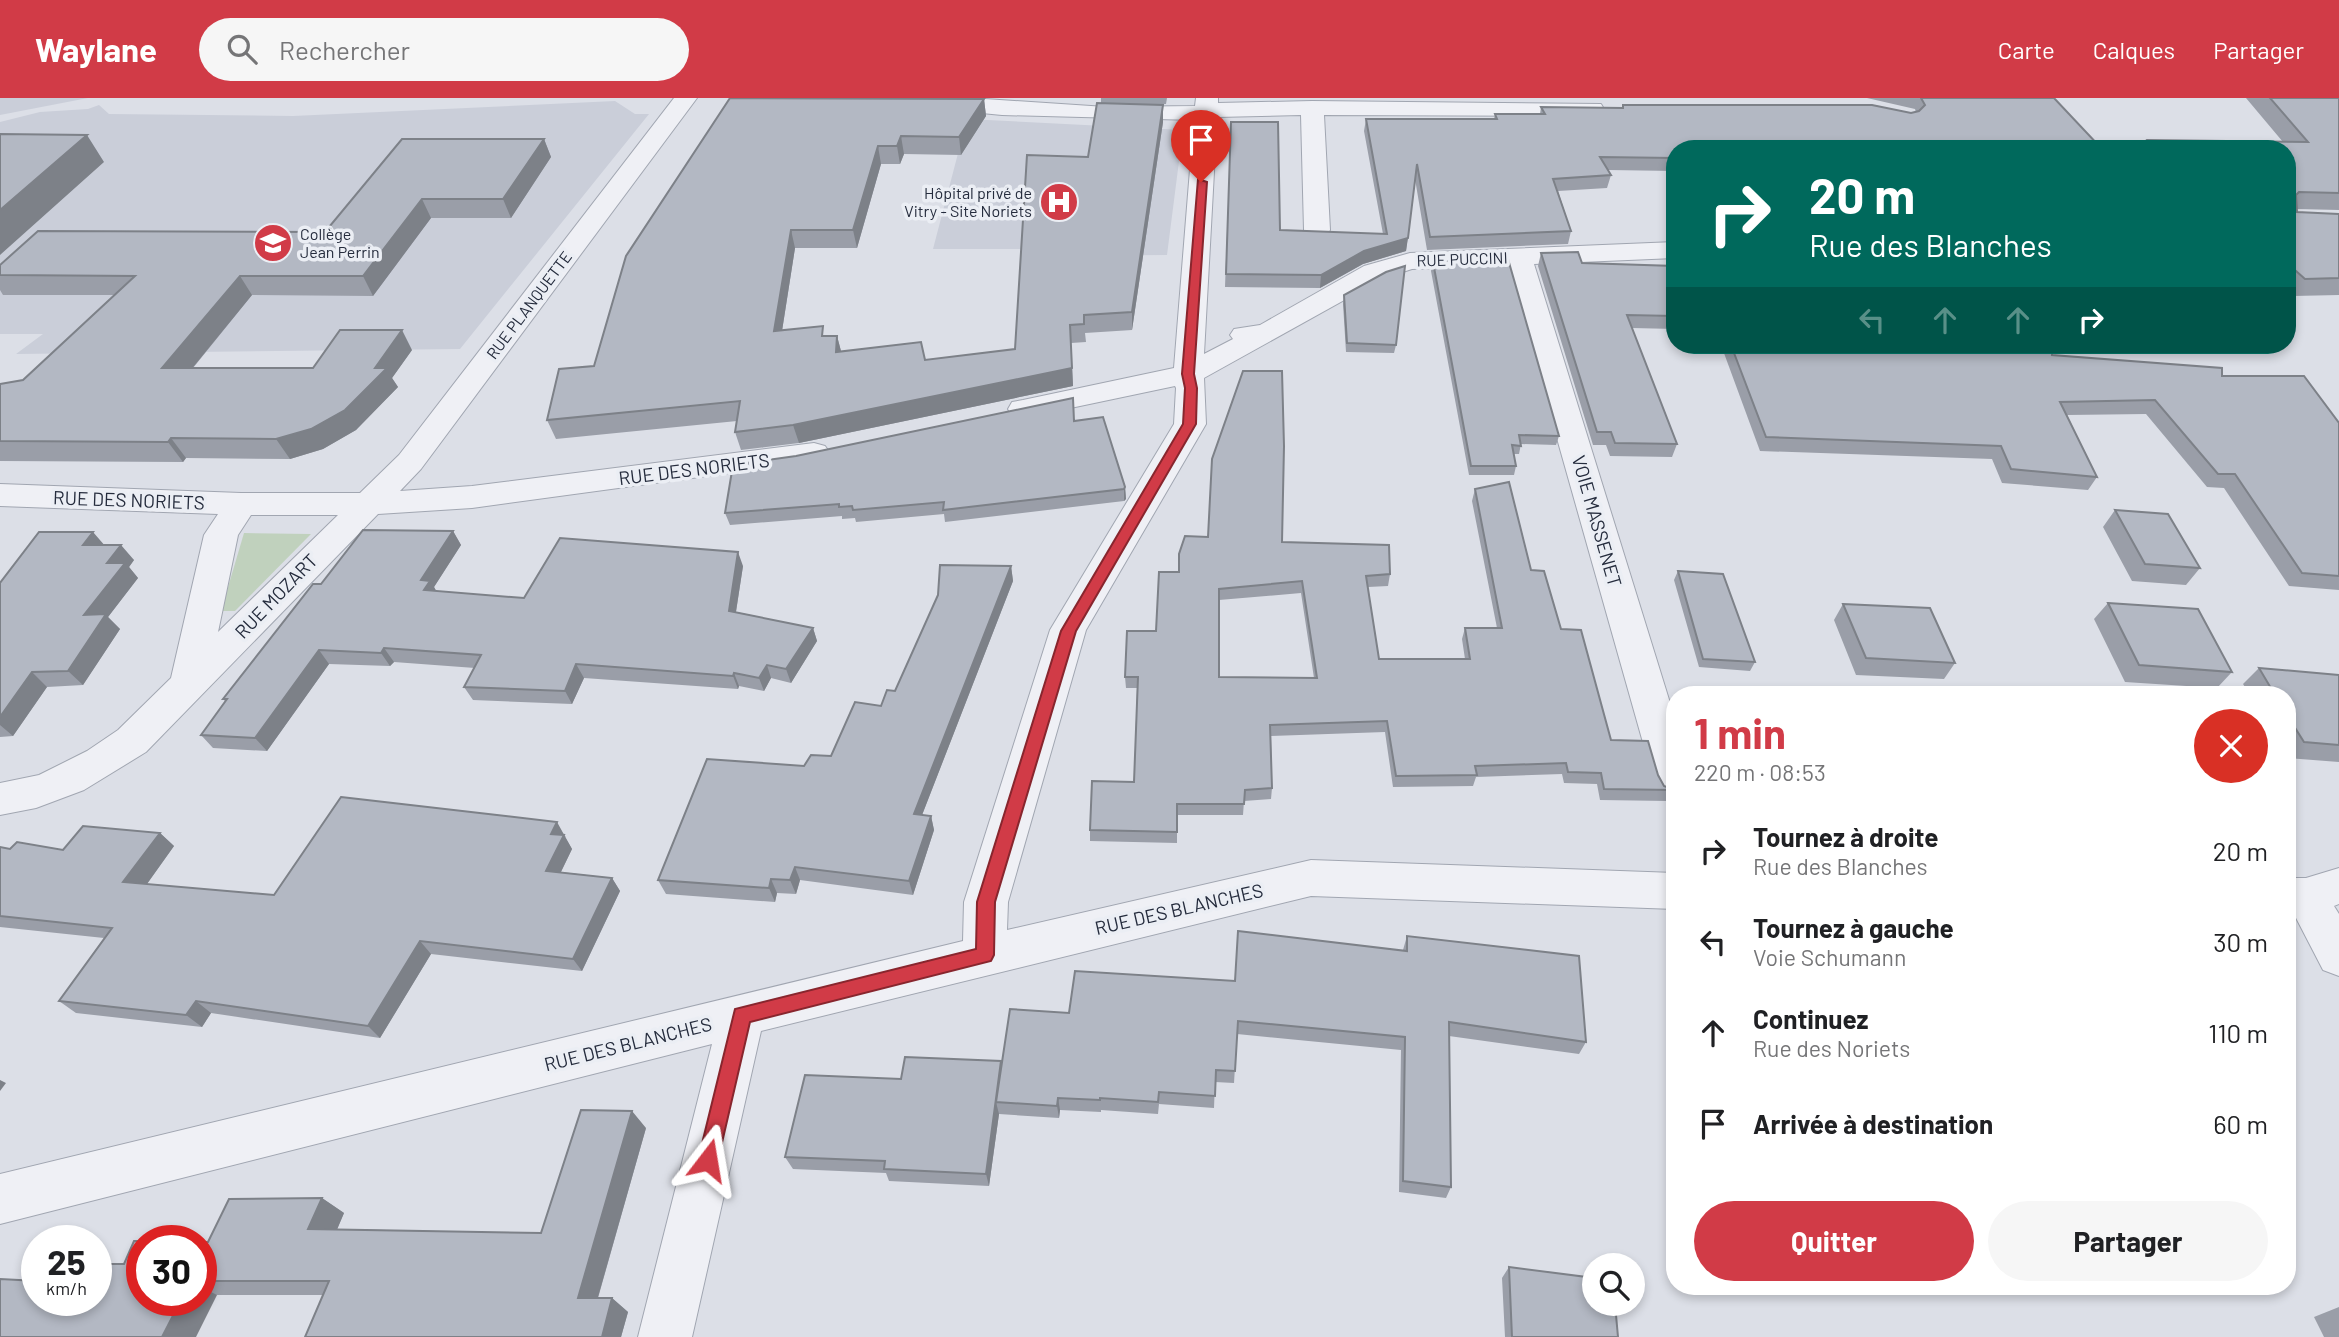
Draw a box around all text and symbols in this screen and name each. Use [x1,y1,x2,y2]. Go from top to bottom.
search box [199,18,689,81]
text: Waylane [35,29,157,69]
icon: search [223,30,261,68]
text: Rechercher [279,34,410,65]
text: Carte [1998,35,2055,64]
text: Calques [2093,35,2175,64]
text: Partager [2213,35,2304,64]
pin [1171,110,1231,182]
icon: arrive [1182,121,1220,159]
text: 20 m [1809,165,1915,224]
icon: right [1694,168,1785,259]
hospital icon: Hôpital privé de Vitry - Site Noriets [1038,181,1080,223]
place label: Hôpital privé de Vitry - Site Noriets [904,183,1032,220]
school or university icon: Collège Jean Perrin [252,222,294,264]
place label: Collège Jean Perrin [300,224,380,261]
text: Rue des Blanches [1809,225,2052,263]
street label: RUE PLANQUETTE [482,247,575,362]
street label: RUE PUCCINI [1416,247,1508,270]
icon: left [1853,301,1891,339]
icon: ahead [1926,301,1964,339]
icon: ahead [1999,301,2037,339]
icon: right [2072,301,2110,339]
street label: RUE DES NORIETS [617,448,771,489]
street label: VOIE MASSENET [1568,452,1627,589]
street label: RUE DES NORIETS [53,485,205,514]
street label: RUE MOZART [229,548,322,643]
text: 1 min [1694,707,1786,757]
button: close [2194,709,2268,783]
text: 220 m · 08:53 [1694,758,1826,786]
text: Tournez à droite [1753,821,1938,852]
icon: right [1694,832,1732,870]
text: 20 m [2213,835,2268,866]
text: Rue des Blanches [1753,852,1928,880]
street label: RUE DES BLANCHES [1093,878,1265,939]
text: Tournez à gauche [1753,912,1954,943]
icon: left [1694,923,1732,961]
text: 30 m [2213,926,2268,957]
text: Voie Schumann [1753,943,1906,971]
text: Continuez [1753,1003,1869,1034]
street label: RUE DES BLANCHES [542,1012,714,1075]
icon: ahead [1694,1014,1732,1052]
text: 110 m [2208,1017,2268,1048]
text: Rue des Noriets [1753,1034,1910,1062]
icon: arrive [1694,1105,1732,1143]
text: Arrivée à destination [1753,1108,1993,1139]
text: 60 m [2213,1108,2268,1139]
position arrow [671,1123,745,1197]
button: Quitter [1694,1201,1974,1281]
button: Partager [1988,1201,2268,1281]
speed limit sign: 30 [126,1225,217,1316]
text: 25 [47,1240,86,1282]
map controls [1582,1253,1645,1316]
button: search [1582,1253,1645,1316]
text: km/h [46,1277,87,1299]

